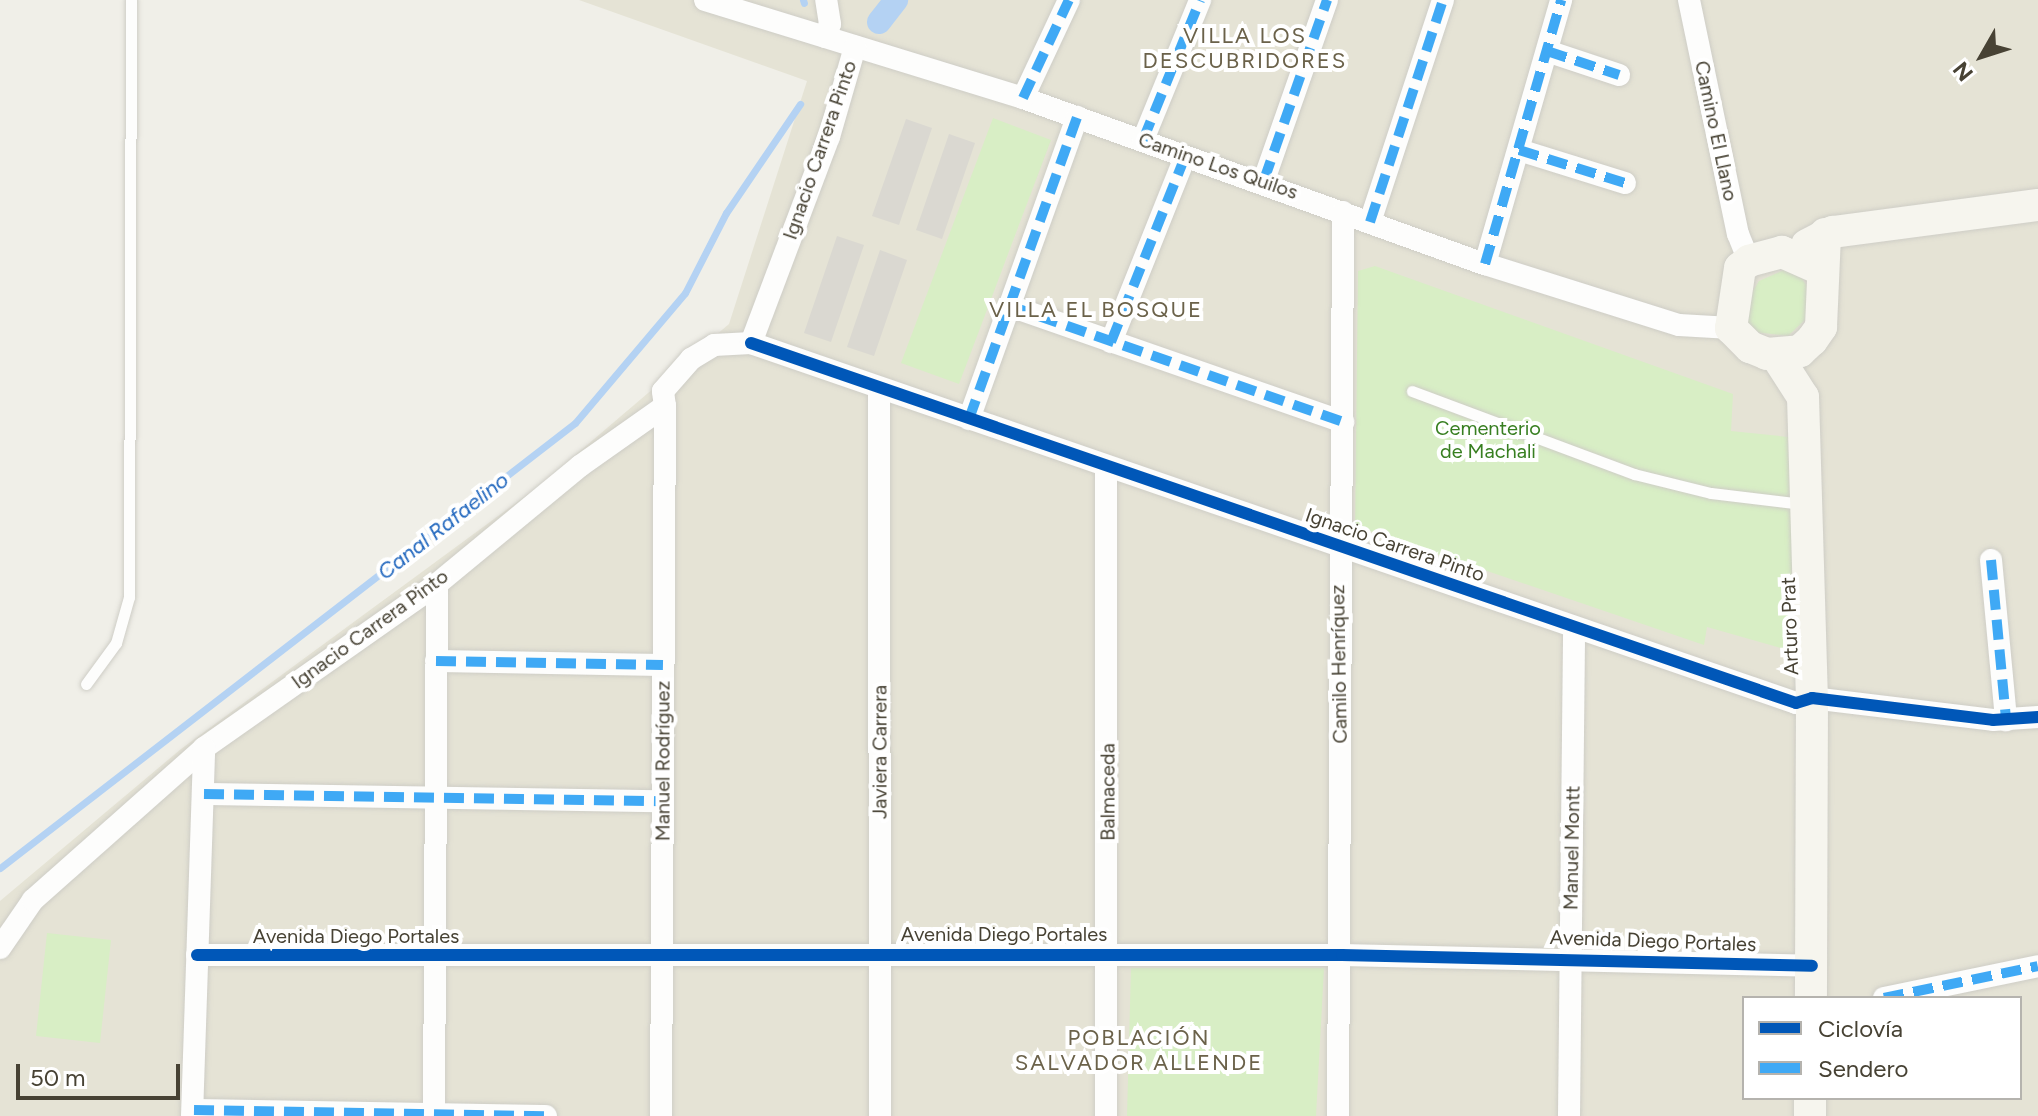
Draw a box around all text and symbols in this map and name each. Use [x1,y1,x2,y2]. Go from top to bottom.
north arrow [1942,16,2022,96]
district label: VILLA LOS DESCUBRIDORES [1143,22,1347,74]
text: N [1947,56,1979,87]
street label: Ignacio Carrera Pinto [778,57,862,243]
street label: Camino El Llano [1689,59,1743,203]
street label: Camino Los Quilos [1135,127,1301,205]
district label: VILLA EL BOSQUE [989,297,1203,323]
park label: Cementerio de Machali [1435,416,1541,463]
water label: Canal Rafaelino [372,467,514,585]
street label: Ignacio Carrera Pinto [1302,503,1488,587]
street label: Ignacio Carrera Pinto [287,564,453,694]
street label: Arturo Prat [1776,576,1804,676]
street label: Camilo Henríquez [1326,584,1352,744]
street label: Manuel Rodríguez [651,681,675,841]
street label: Javiera Carrera [868,685,892,819]
street label: Balmaceda [1096,743,1120,841]
street label: Manuel Montt [1559,786,1585,910]
street label: Avenida Diego Portales [901,922,1107,946]
street label: Avenida Diego Portales [253,924,459,948]
street label: Avenida Diego Portales [1549,925,1757,957]
legend [1742,996,2022,1100]
text: Ciclovía [1818,1014,1903,1043]
district label: POBLACIÓN SALVADOR ALLENDE [1015,1024,1263,1076]
scale bar [20,1048,184,1098]
text: Sendero [1818,1054,1908,1083]
text: 50 m [30,1063,86,1092]

